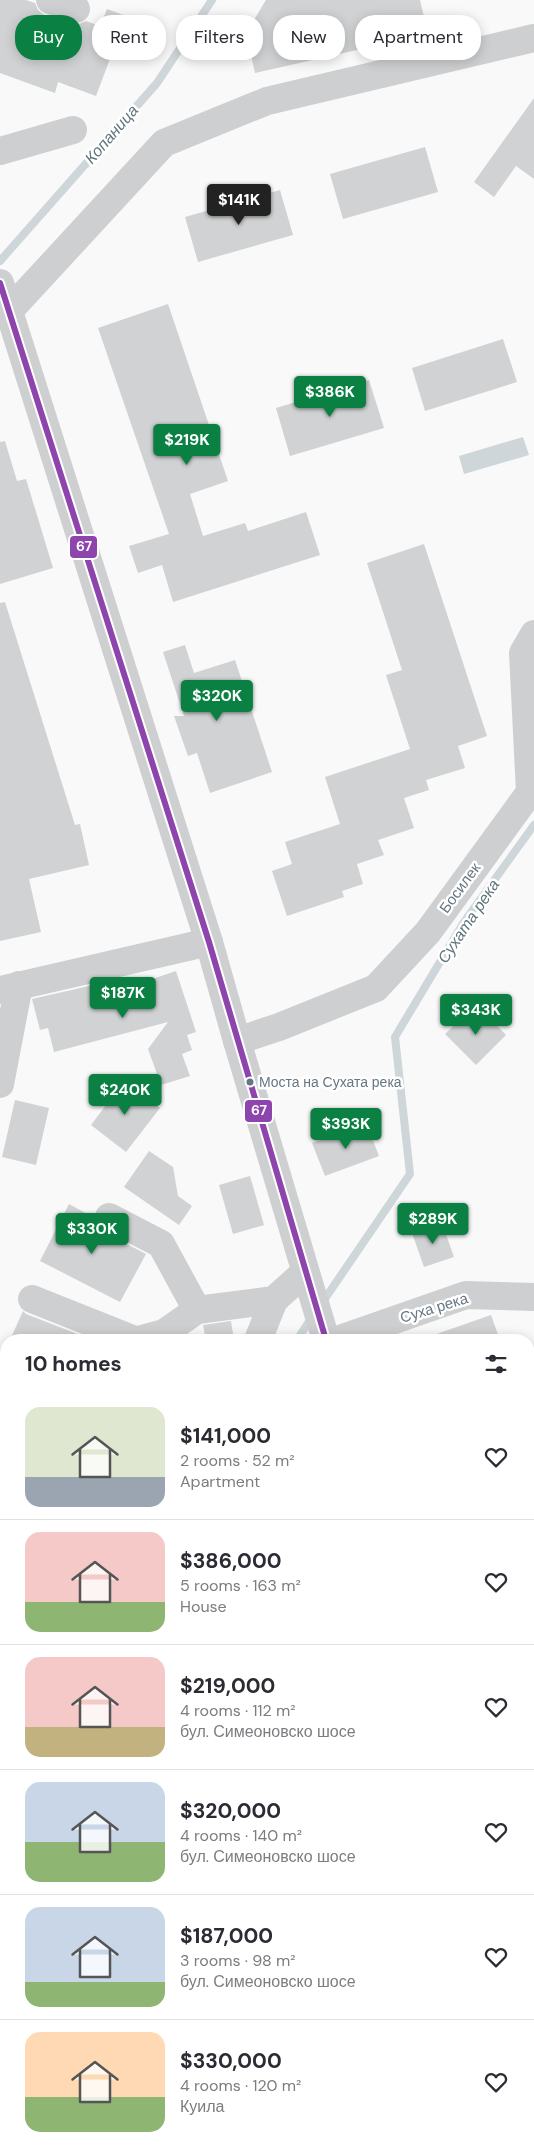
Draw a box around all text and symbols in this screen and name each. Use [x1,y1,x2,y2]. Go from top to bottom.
chip: Buy [15,15,82,60]
chip: Rent [92,15,166,60]
chip: Filters [176,15,263,60]
chip: New [273,15,345,60]
chip: Apartment [355,15,481,60]
water label: Копаница [80,100,143,168]
pin: $141K [204,184,274,226]
text: $141K [218,189,260,210]
pin: $386K [295,376,365,418]
text: $386K [305,381,355,402]
pin: $219K [152,424,222,466]
text: $219K [164,429,210,450]
line badge: 67 [69,535,98,559]
text: 67 [76,537,93,555]
pin: $320K [182,680,252,722]
text: $320K [192,685,242,706]
street label: Босилек [435,858,485,917]
water label: Сухата река [433,875,504,967]
pin: $187K [88,976,158,1019]
text: $187K [101,982,145,1003]
pin: $343K [441,994,511,1036]
text: $343K [451,999,501,1020]
place label: Моста на Сухата река [259,1073,402,1091]
pin: $240K [90,1074,160,1116]
marker: Моста на Сухата река [245,1077,255,1087]
text: $240K [100,1079,150,1100]
line badge: 67 [244,1099,273,1123]
text: 67 [251,1101,268,1119]
pin: $393K [311,1108,381,1150]
text: $393K [321,1113,371,1134]
pin: $289K [398,1202,468,1245]
text: $289K [408,1208,458,1229]
pin: $330K [57,1212,127,1255]
text: $330K [67,1218,117,1239]
street label: Суха река [398,1288,471,1328]
text: 10 homes [25,1350,122,1378]
icon: filters [482,1350,510,1378]
text: $141,000 [180,1422,271,1450]
icon: home [65,1427,125,1487]
icon: heart [482,1443,510,1471]
text: 2 rooms · 52 m² [180,1450,295,1471]
text: Apartment [180,1471,260,1492]
text: $386,000 [180,1547,281,1575]
icon: home [65,1552,125,1612]
icon: heart [482,1568,510,1596]
text: 5 rooms · 163 m² [180,1575,301,1596]
text: House [180,1596,227,1617]
text: $219,000 [180,1672,275,1700]
icon: home [65,1677,125,1737]
icon: heart [482,1693,510,1721]
text: 4 rooms · 112 m² [180,1700,296,1721]
text: бул. Симеоновско шосе [180,1721,356,1742]
text: $320,000 [180,1797,281,1825]
icon: home [65,1802,125,1862]
icon: heart [482,1818,510,1846]
text: 4 rooms · 140 m² [180,1825,302,1846]
text: бул. Симеоновско шосе [180,1846,356,1867]
text: $187,000 [180,1922,273,1950]
icon: home [65,1927,125,1987]
icon: heart [482,1943,510,1971]
text: 3 rooms · 98 m² [180,1950,296,1971]
text: бул. Симеоновско шосе [180,1971,356,1992]
text: $330,000 [180,2047,282,2075]
icon: home [65,2052,125,2112]
icon: heart [482,2068,510,2096]
text: 4 rooms · 120 m² [180,2075,301,2096]
text: Куила [180,2096,225,2117]

